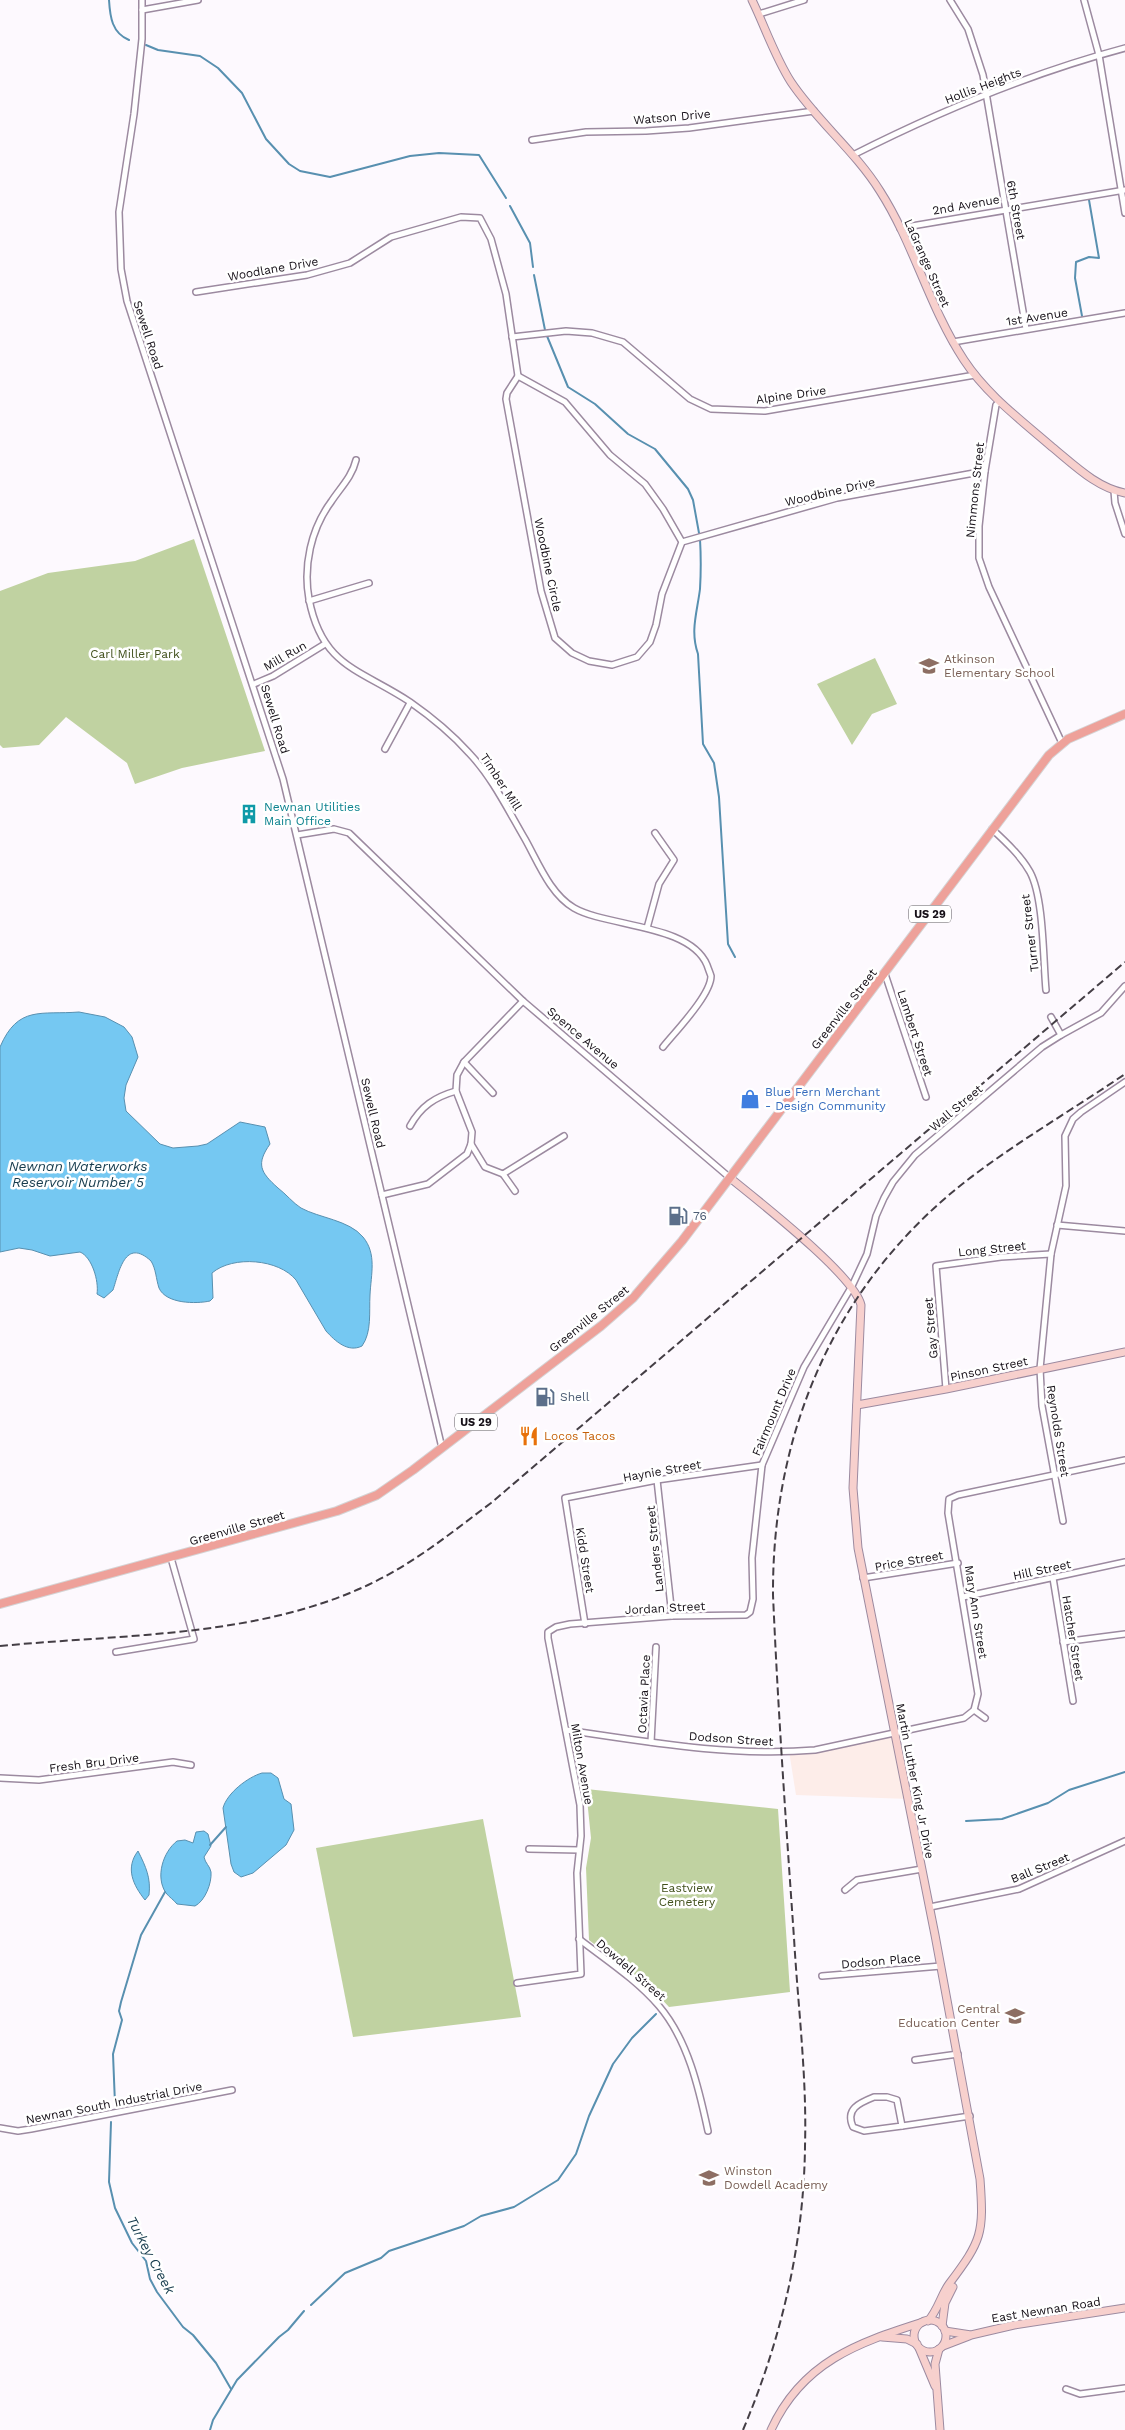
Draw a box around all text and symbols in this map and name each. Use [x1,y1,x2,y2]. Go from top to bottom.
street label: Hollis Heights [943,65,1023,107]
street label: Watson Drive [633,107,711,127]
street label: 6th Street [1004,179,1028,241]
street label: 2nd Avenue [931,192,1001,218]
street label: LaGrange Street [901,217,953,309]
street label: Woodlane Drive [227,254,319,284]
street label: Sewell Road [130,299,166,371]
street label: 1st Avenue [1005,305,1069,329]
street label: Alpine Drive [755,383,827,407]
street label: Nimmons Street [963,442,987,538]
street label: Woodbine Drive [784,475,876,509]
street label: Woodbine Circle [531,517,565,613]
street label: Mill Run [261,638,309,674]
park label: Carl Miller Park [90,647,180,661]
place label: Atkinson Elementary School [944,652,1055,680]
school or university icon: Atkinson Elementary School [918,655,940,677]
street label: Sewell Road [258,683,292,755]
street label: Timber Mill [477,751,525,814]
place label: Newnan Utilities Main Office [264,800,360,828]
building icon: Newnan Utilities Main Office [238,803,260,825]
street label: Turner Street [1018,893,1042,973]
road number: US 29 [909,906,951,922]
street label: Greenville Street [808,966,880,1052]
street label: Lambert Street [894,988,936,1078]
street label: Spence Avenue [544,1004,622,1072]
street label: Sewell Road [358,1077,388,1149]
street label: Wall Street [927,1082,985,1134]
place label: Blue Fern Merchant - Design Community [765,1085,887,1113]
shop icon: Blue Fern Merchant - Design Community [739,1088,761,1110]
water label: Newnan Waterworks Reservoir Number 5 [9,1158,147,1190]
fuel station icon: 76 [667,1205,689,1227]
place label: 76 [693,1209,707,1223]
street label: Long Street [957,1238,1027,1260]
street label: Greenville Street [546,1283,632,1355]
street label: Gay Street [921,1297,941,1359]
street label: Pinson Street [949,1354,1029,1384]
street label: Fairmount Drive [749,1366,799,1458]
street label: Reynolds Street [1044,1384,1072,1478]
fuel station icon: Shell [534,1386,556,1408]
place label: Shell [560,1390,590,1404]
road number: US 29 [455,1414,497,1430]
restaurant icon: Locos Tacos [518,1425,540,1447]
place label: Locos Tacos [544,1429,615,1443]
street label: Haynie Street [622,1457,702,1485]
street label: Landers Street [643,1505,667,1593]
street label: Greenville Street [188,1508,286,1548]
street label: Kidd Street [573,1526,597,1594]
street label: Price Street [874,1548,944,1574]
street label: Hill Street [1012,1557,1072,1583]
street label: Mary Ann Street [962,1564,990,1660]
street label: Hatcher Street [1059,1594,1087,1682]
street label: Jordan Street [624,1599,706,1617]
street label: Octavia Place [635,1654,653,1734]
street label: Martin Luther King Jr Drive [893,1702,937,1860]
street label: Milton Avenue [568,1722,596,1806]
street label: Dodson Street [688,1729,774,1749]
street label: Fresh Bru Drive [48,1751,140,1775]
street label: Ball Street [1009,1850,1071,1886]
park label: Eastview Cemetery [659,1881,716,1909]
street label: Dowdell Street [594,1936,668,2004]
street label: Dodson Place [841,1951,921,1971]
place label: Central Education Center [898,2002,1000,2030]
school or university icon: Central Education Center [1004,2005,1026,2027]
street label: Newnan South Industrial Drive [25,2079,203,2127]
place label: Winston Dowdell Academy [724,2164,829,2192]
school or university icon: Winston Dowdell Academy [698,2167,720,2189]
water label: Turkey Creek [124,2213,178,2297]
street label: East Newnan Road [990,2294,1102,2326]

